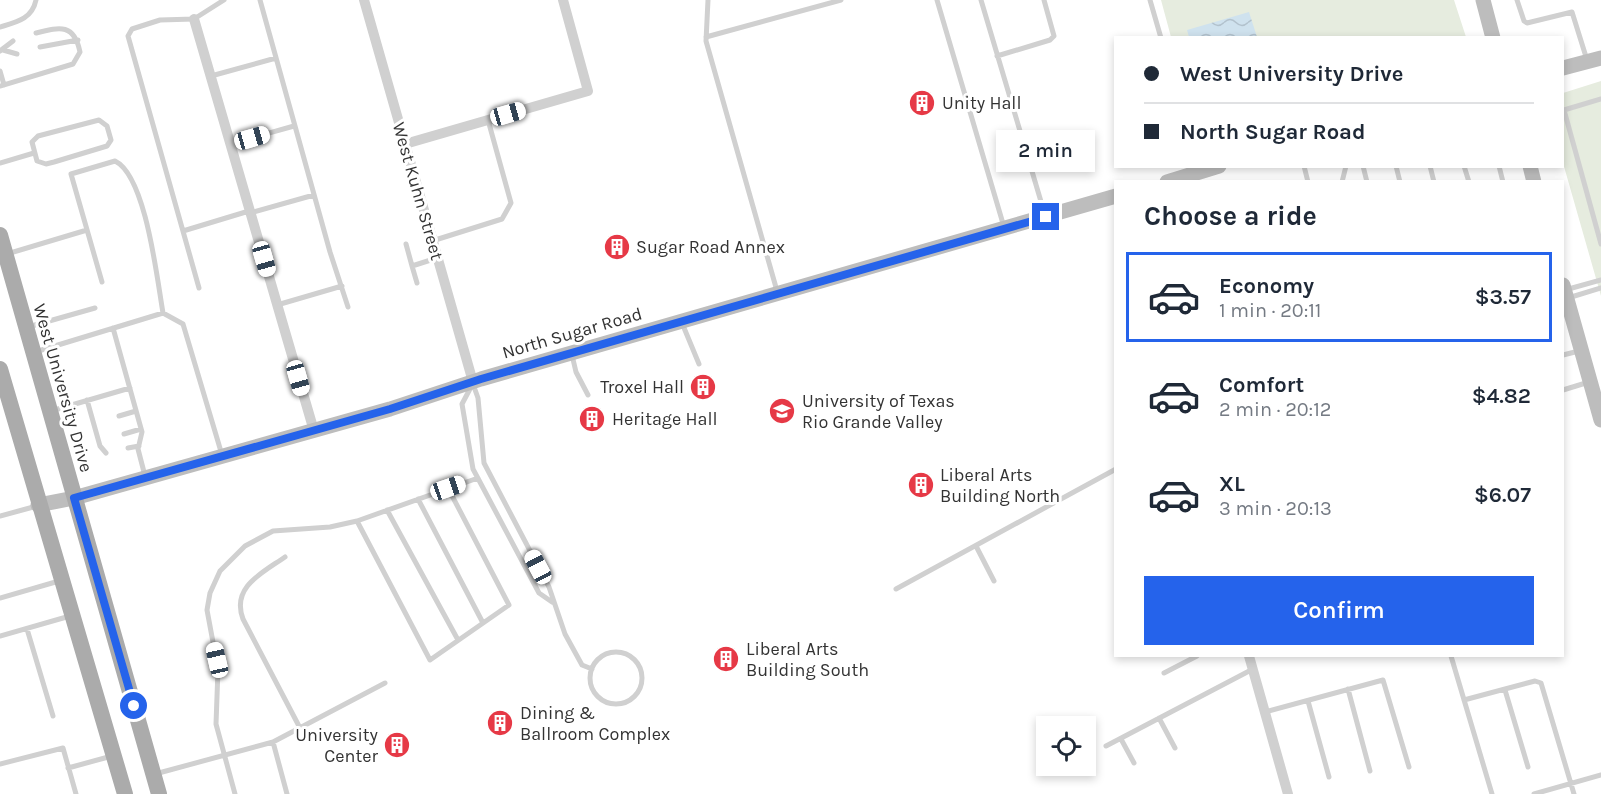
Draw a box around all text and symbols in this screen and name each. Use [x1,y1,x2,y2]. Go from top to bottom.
text: West University Drive [1180,61,1403,87]
building icon: Unity Hall [907,88,937,118]
place label: Unity Hall [942,92,1021,114]
car [488,100,528,128]
street label: West Kuhn Street [388,119,448,263]
text: North Sugar Road [1180,119,1366,145]
car [232,124,272,152]
callout: 2 min [996,130,1096,172]
text: 2 min [1018,139,1073,162]
text: Choose a ride [1144,200,1317,232]
route end [1032,203,1059,230]
building icon: Sugar Road Annex [602,232,632,262]
place label: Sugar Road Annex [636,236,785,258]
car [250,239,278,279]
icon: car [1147,270,1201,324]
text: Economy [1219,273,1314,299]
text: $3.57 [1475,284,1531,310]
text: 1 min · 20:11 [1219,299,1321,322]
street label: West University Drive [28,301,98,475]
street label: North Sugar Road [499,302,645,364]
car [284,358,312,398]
icon: car [1147,369,1201,423]
building icon: Troxel Hall [688,372,718,402]
text: Comfort [1219,372,1304,398]
place label: Troxel Hall [600,376,684,398]
text: $4.82 [1472,383,1531,409]
place label: University of Texas Rio Grande Valley [802,390,955,433]
school or university icon: University of Texas Rio Grande Valley [767,396,797,426]
text: 2 min · 20:12 [1219,398,1331,421]
building icon: Heritage Hall [577,404,607,434]
place label: Heritage Hall [612,408,718,430]
place label: Liberal Arts Building North [940,464,1060,507]
icon: car [1147,468,1201,522]
building icon: Liberal Arts Building North [906,470,936,500]
text: XL [1219,471,1245,497]
car [428,474,468,502]
text: $6.07 [1474,482,1531,508]
text: 3 min · 20:13 [1219,497,1332,520]
car [522,547,554,587]
button: Confirm [1144,576,1534,645]
place label: Liberal Arts Building South [746,638,869,681]
car [204,640,230,680]
building icon: Liberal Arts Building South [711,644,741,674]
route start [120,692,147,719]
place label: Dining & Ballroom Complex [520,702,670,745]
building icon: Dining & Ballroom Complex [485,708,515,738]
map controls [1036,716,1096,776]
button: locate [1036,716,1096,776]
place label: University Center [295,724,379,767]
building icon: University Center [382,730,412,760]

